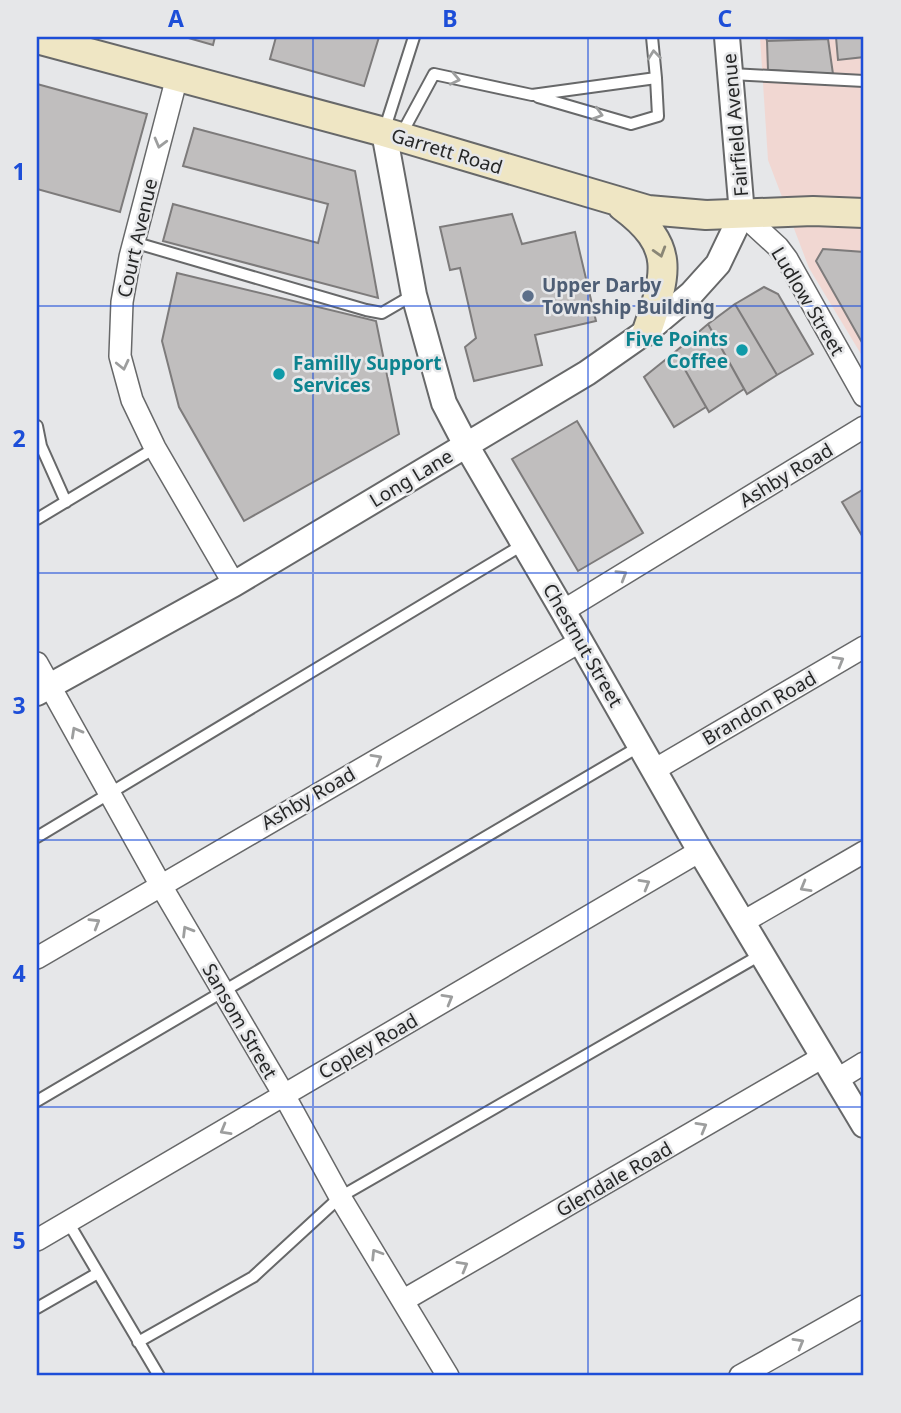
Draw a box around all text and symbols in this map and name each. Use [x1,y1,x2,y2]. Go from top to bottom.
text: A [168,2,184,34]
text: B [442,2,458,34]
text: C [718,2,733,34]
one-way arrow [647,49,662,60]
street label: Fairfield Avenue [716,52,754,198]
one-way arrow [449,70,461,85]
one-way arrow [591,106,603,121]
street label: Garrett Road [388,122,506,180]
one-way arrow [153,137,168,149]
text: 1 [12,155,26,187]
street label: Court Avenue [111,176,163,300]
street label: Ludlow Street [765,242,851,360]
one-way arrow [651,246,666,258]
place label: Upper Darby Township Building [542,272,715,320]
marker: Upper Darby Township Building [520,288,536,304]
place label: Five Points Coffee [625,326,728,374]
marker: Five Points Coffee [734,342,750,358]
place label: Familly Support Services [293,350,442,398]
one-way arrow [115,359,129,371]
marker: Familly Support Services [271,366,287,382]
text: 2 [12,422,26,454]
street label: Ashby Road [734,437,838,513]
street label: Long Lane [364,443,458,513]
one-way arrow [614,570,627,583]
street label: Chestnut Street [537,578,629,712]
one-way arrow [832,656,845,669]
street label: Brandon Road [697,665,821,751]
text: 3 [12,689,26,721]
one-way arrow [71,727,84,740]
one-way arrow [369,754,382,767]
street label: Ashby Road [256,761,360,835]
one-way arrow [800,878,813,891]
one-way arrow [637,879,650,892]
one-way arrow [88,918,101,931]
one-way arrow [182,925,195,938]
text: 4 [12,957,26,989]
street label: Sansom Street [196,959,284,1084]
one-way arrow [441,994,454,1007]
street label: Copley Road [314,1007,422,1085]
one-way arrow [220,1121,233,1134]
one-way arrow [695,1122,708,1135]
street label: Glendale Road [551,1135,677,1223]
text: 5 [12,1224,26,1256]
one-way arrow [371,1249,384,1262]
one-way arrow [456,1261,469,1274]
one-way arrow [792,1338,805,1351]

